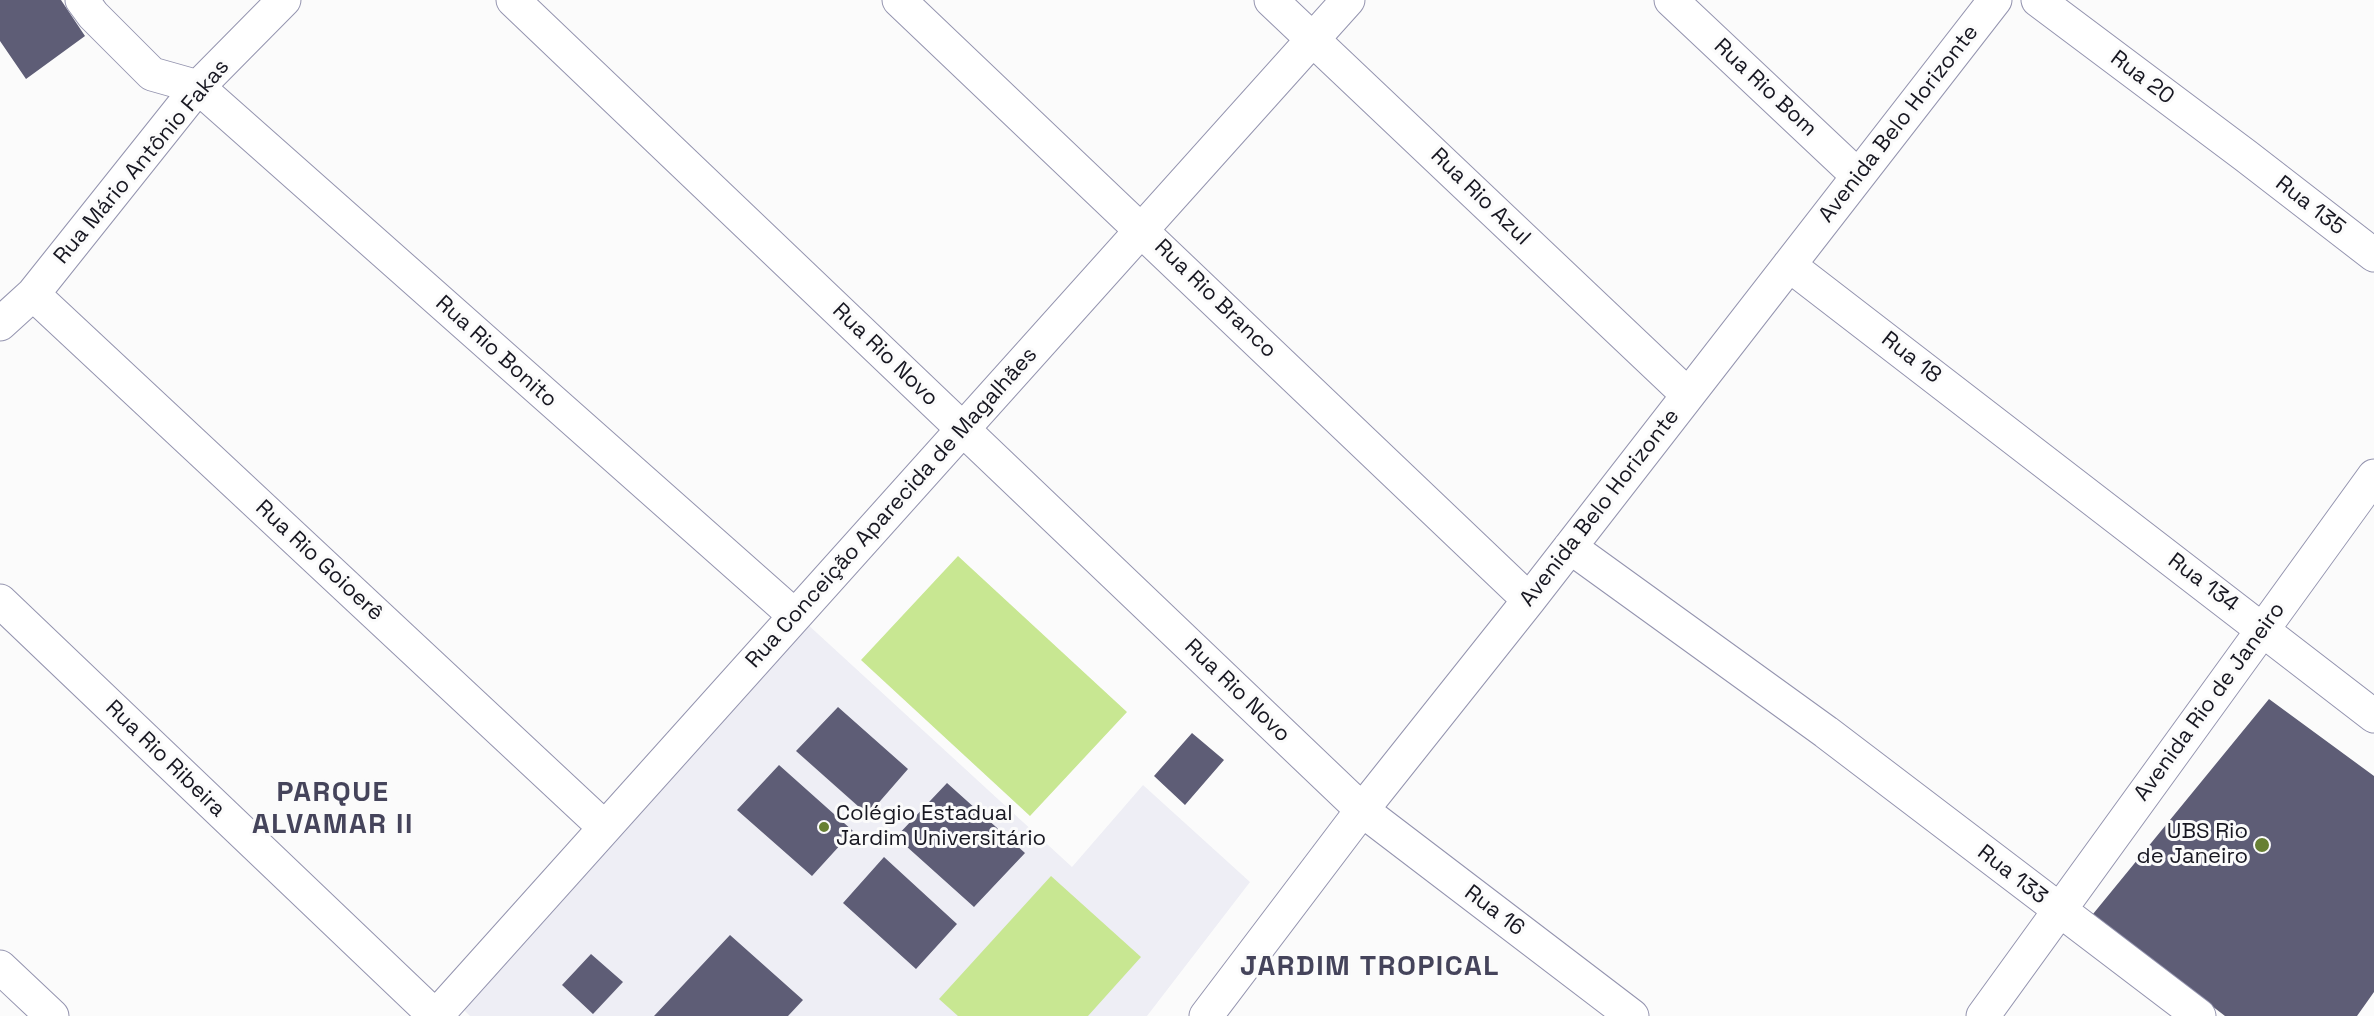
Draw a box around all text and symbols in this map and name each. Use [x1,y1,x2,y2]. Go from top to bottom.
street label: Avenida Belo Horizonte [1814,20,1984,228]
street label: Rua Rio Bom [1708,34,1822,142]
street label: Rua 20 [2105,45,2179,111]
street label: Rua Mário Antônio Fakas [49,54,235,270]
street label: Rua Rio Azul [1425,143,1535,251]
street label: Rua 135 [2270,171,2350,241]
street label: Rua Rio Branco [1148,234,1282,364]
street label: Rua Rio Bonito [430,290,562,414]
street label: Rua Rio Novo [827,298,943,412]
street label: Rua 18 [1876,326,1946,390]
street label: Rua Conceição Aparecida de Magalhães [741,342,1043,674]
street label: Avenida Belo Horizonte [1515,404,1685,612]
street label: Rua Rio Goioerê [250,495,388,627]
street label: Rua 134 [2162,548,2244,618]
street label: Avenida Rio de Janeiro [2129,597,2291,807]
street label: Rua Rio Novo [1179,634,1295,748]
street label: Rua Rio Ribeira [100,695,230,823]
district label: PARQUE ALVAMAR II [252,776,414,842]
place label: Colégio Estadual Jardim Universitário [836,801,1046,852]
place label: UBS Rio de Janeiro [2137,819,2248,870]
marker: Colégio Estadual Jardim Universitário [817,820,831,834]
marker: UBS Rio de Janeiro [2253,836,2271,854]
street label: Rua 133 [1972,840,2052,910]
street label: Rua 16 [1459,880,1529,942]
district label: JARDIM TROPICAL [1240,950,1500,984]

